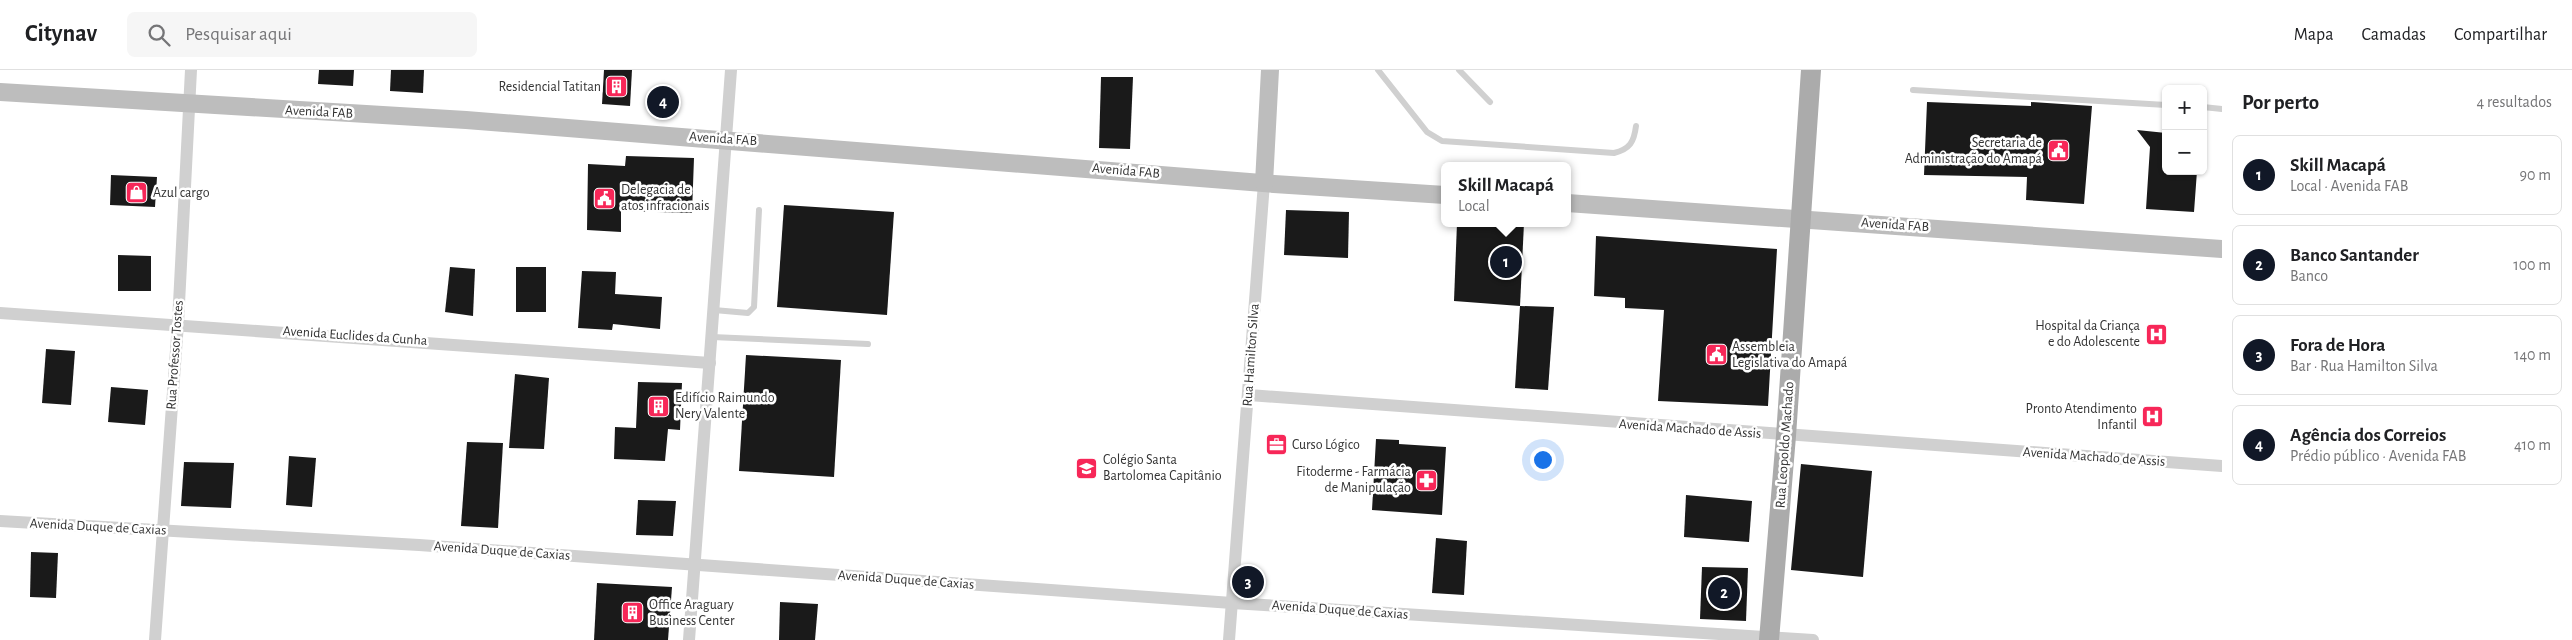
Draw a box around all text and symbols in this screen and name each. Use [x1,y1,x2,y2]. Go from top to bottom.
search box [127,12,477,57]
icon: search [145,21,173,49]
text: Citynav [25,22,97,46]
text: Pesquisar aqui [185,25,292,44]
text: Mapa [2294,26,2333,44]
text: Camadas [2361,26,2426,44]
text: Compartilhar [2454,26,2547,44]
building icon: Residencial Tatitan [605,75,629,99]
place label: Residencial Tatitan [498,80,601,94]
pin: 4 [647,83,679,121]
map controls [2162,85,2207,175]
button: + [2162,85,2207,130]
text: Por perto [2242,92,2319,113]
text: 4 resultados [2477,94,2552,110]
street label: Avenida FAB [285,103,353,121]
street label: Avenida FAB [689,130,757,148]
button: − [2162,130,2207,175]
place label: Secretaria de Administração do Amapá [1905,136,2043,166]
public building icon: Secretaria de Administração do Amapá [2046,139,2070,163]
text: Skill Macapá [2290,156,2386,175]
street label: Avenida FAB [1092,161,1160,181]
popup [1441,162,1571,227]
text: 1 [2256,167,2262,183]
text: 90 m [2520,167,2551,183]
text: Skill Macapá [1458,176,1554,195]
text: Local · Avenida FAB [2290,178,2408,194]
shop icon: Azul cargo [125,181,149,205]
place label: Delegacia de atos infracionais [621,183,709,213]
place label: Azul cargo [153,186,210,200]
public building icon: Delegacia de atos infracionais [593,186,617,210]
text: Local [1458,198,1490,214]
street label: Avenida FAB [1861,216,1929,234]
pin: 1 [1490,243,1522,281]
text: Banco Santander [2290,246,2419,265]
text: 2 [2255,257,2263,273]
text: 100 m [2513,257,2551,273]
text: Banco [2290,268,2328,284]
street label: Rua Professor Tostes [164,300,186,410]
street label: Rua Hamilton Silva [1240,303,1262,407]
place label: Hospital da Criança e do Adolescente [2035,319,2141,349]
hospital icon: Hospital da Criança e do Adolescente [2144,322,2168,346]
street label: Avenida Euclides da Cunha [282,324,428,348]
text: Fora de Hora [2290,336,2385,355]
place label: Assembleia Legislativa do Amapá [1732,340,1848,370]
public building icon: Assembleia Legislativa do Amapá [1704,343,1728,367]
text: 3 [2256,347,2262,363]
text: 140 m [2514,347,2551,363]
text: Bar · Rua Hamilton Silva [2290,358,2438,374]
street label: Rua Leopoldo Machado [1774,381,1796,509]
place label: Edifício Raimundo Nery Valente [675,391,775,421]
building icon: Edifício Raimundo Nery Valente [647,394,671,418]
place label: Pronto Atendimento Infantil [2026,402,2137,432]
hospital icon: Pronto Atendimento Infantil [2141,405,2165,429]
street label: Avenida Machado de Assis [1618,417,1762,441]
text: Agência dos Correios [2290,426,2446,445]
office icon: Curso Lógico [1264,433,1288,457]
text: 4 [2255,437,2263,453]
text: 410 m [2514,437,2551,453]
place label: Curso Lógico [1292,438,1360,452]
street label: Avenida Machado de Assis [2022,445,2166,469]
your location [1530,447,1556,473]
text: Prédio público · Avenida FAB [2290,448,2466,464]
place label: Colégio Santa Bartolomea Capitânio [1103,453,1222,483]
school or university icon: Colégio Santa Bartolomea Capitânio [1075,456,1099,480]
place label: Fitoderme - Farmácia de Manipulação [1296,465,1412,495]
pharmacy icon: Fitoderme - Farmácia de Manipulação [1415,468,1439,492]
street label: Avenida Duque de Caxias [29,516,167,538]
street label: Avenida Duque de Caxias [433,539,571,563]
pin: 3 [1232,563,1264,601]
street label: Avenida Duque de Caxias [837,568,975,592]
pin: 2 [1708,574,1740,612]
place label: Office Araguary Business Center [649,598,735,628]
street label: Avenida Duque de Caxias [1271,598,1409,622]
building icon: Office Araguary Business Center [621,601,645,625]

